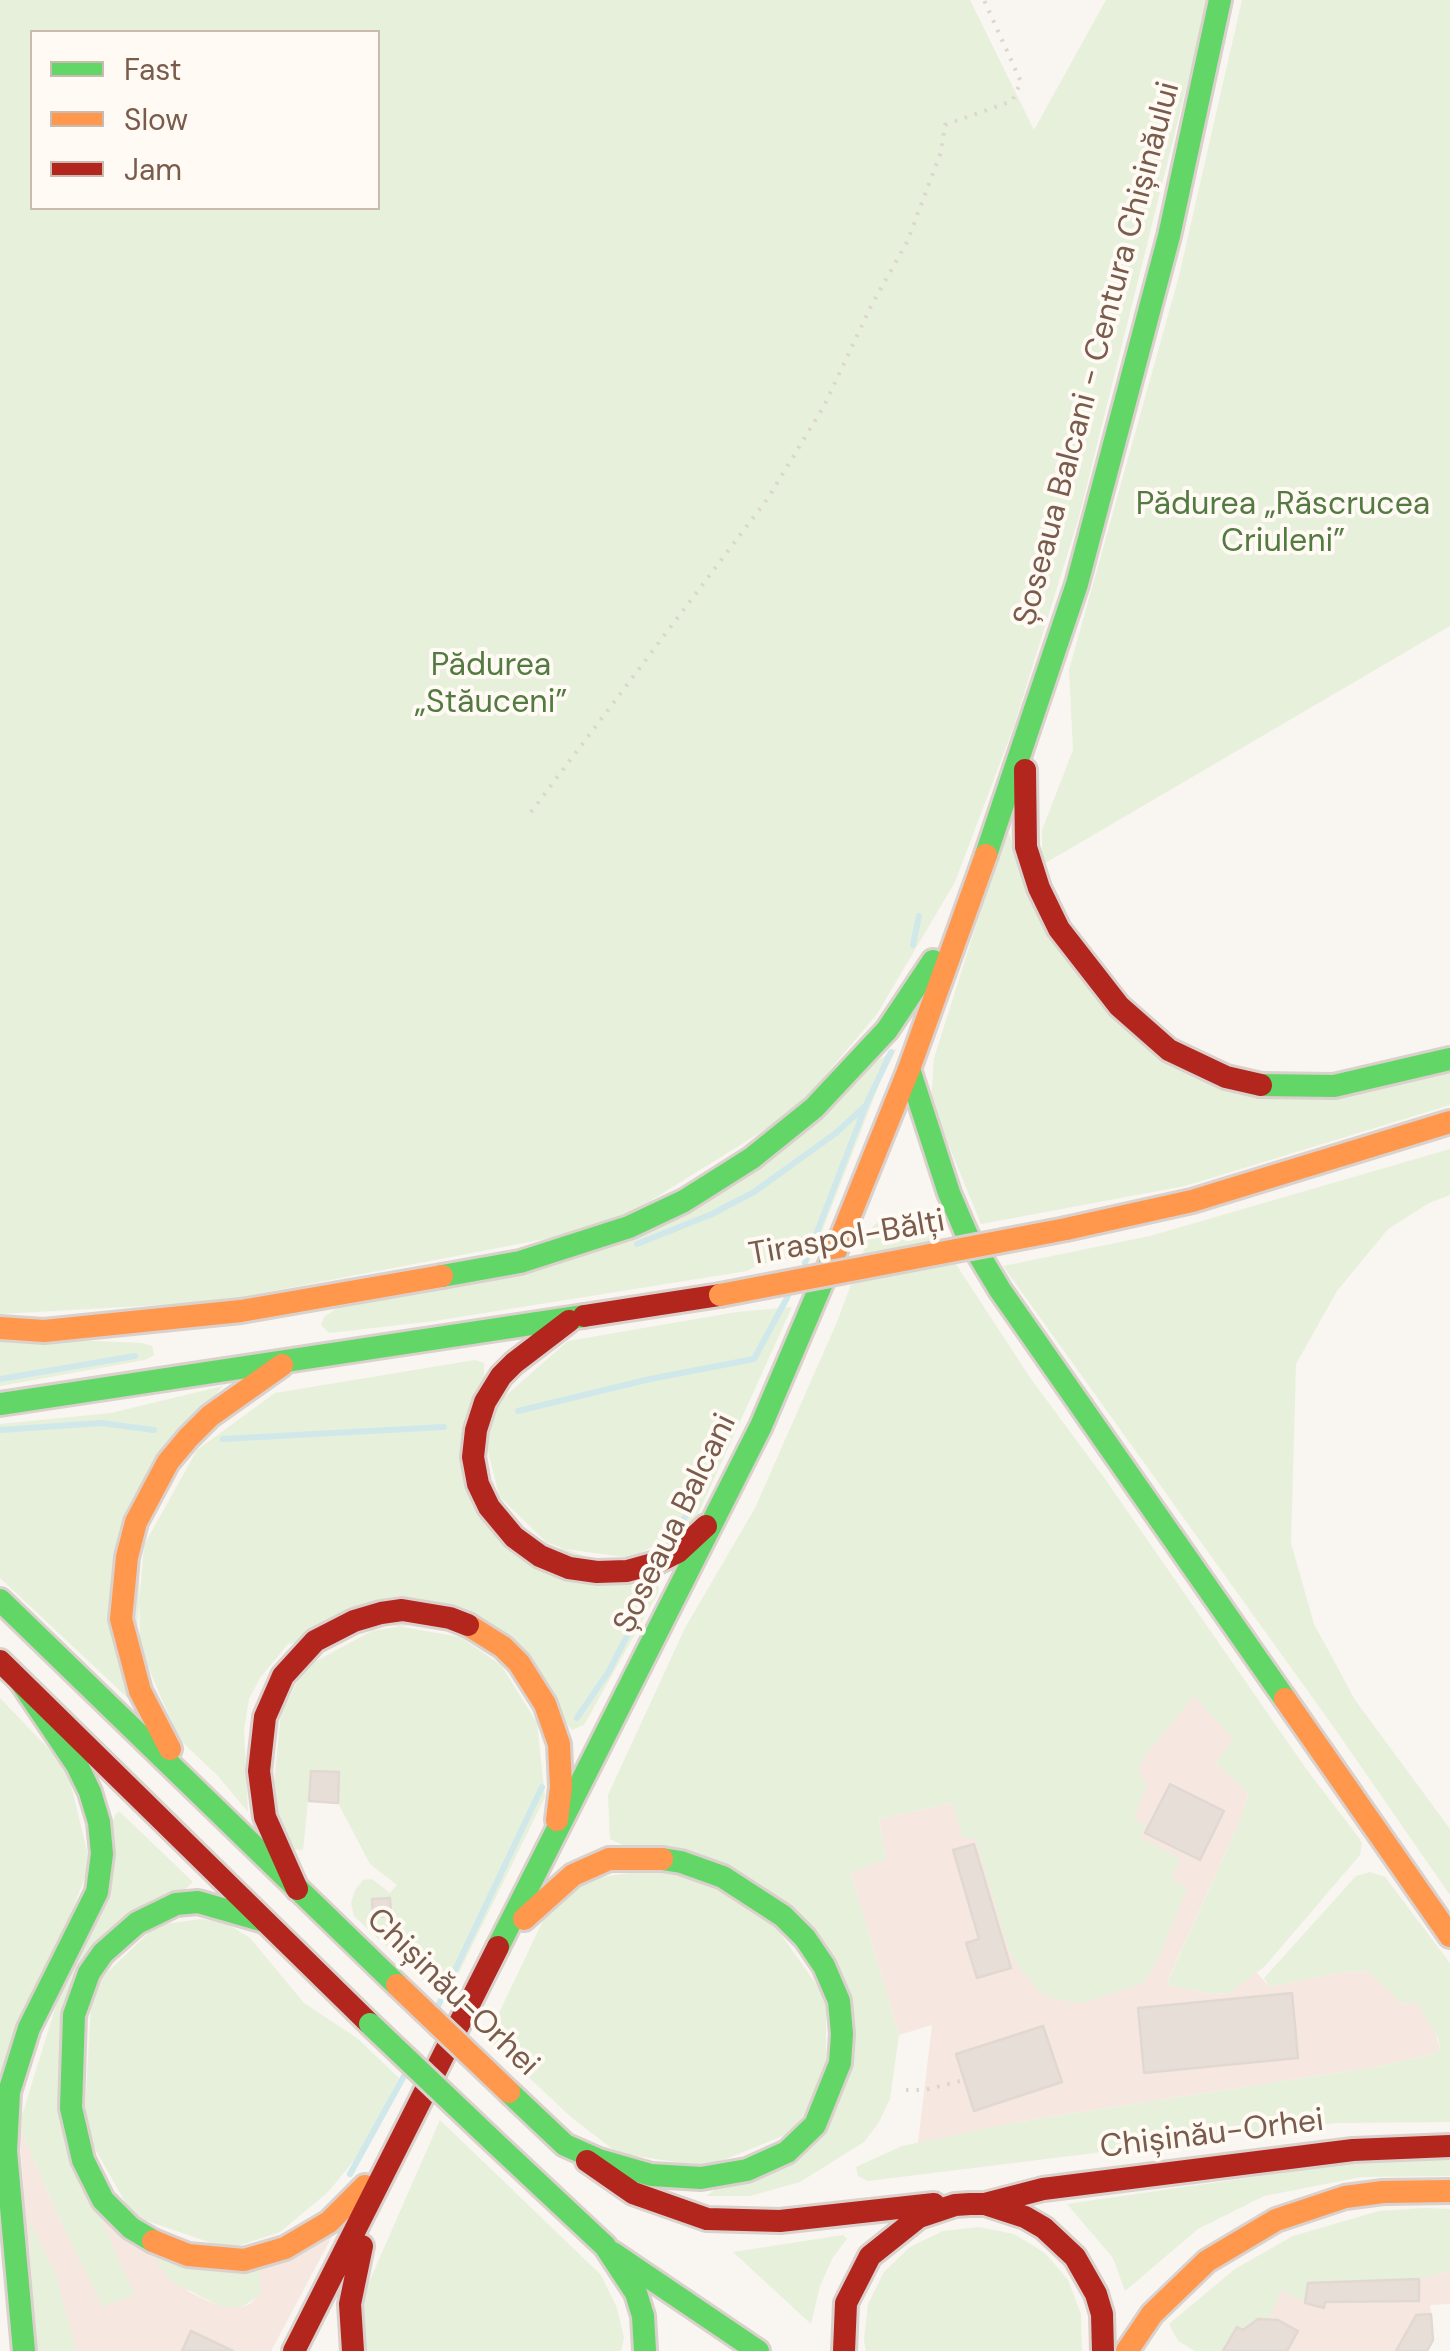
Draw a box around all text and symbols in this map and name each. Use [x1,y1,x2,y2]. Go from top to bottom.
legend [30,30,380,210]
text: Fast [124,50,182,89]
street label: Șoseaua Balcani - Centura Chișinăului [1007,78,1189,630]
text: Slow [124,100,188,139]
text: Jam [124,150,182,189]
park label: Pădurea „Răscrucea Criuleni” [1136,487,1430,562]
park label: Pădurea „Stăuceni” [415,648,567,723]
street label: Tiraspol-Bălți [746,1203,948,1275]
street label: Șoseaua Balcani [606,1408,746,1640]
street label: Chișinău-Orhei [358,1901,546,2085]
street label: Chișinău-Orhei [1098,2102,1326,2168]

